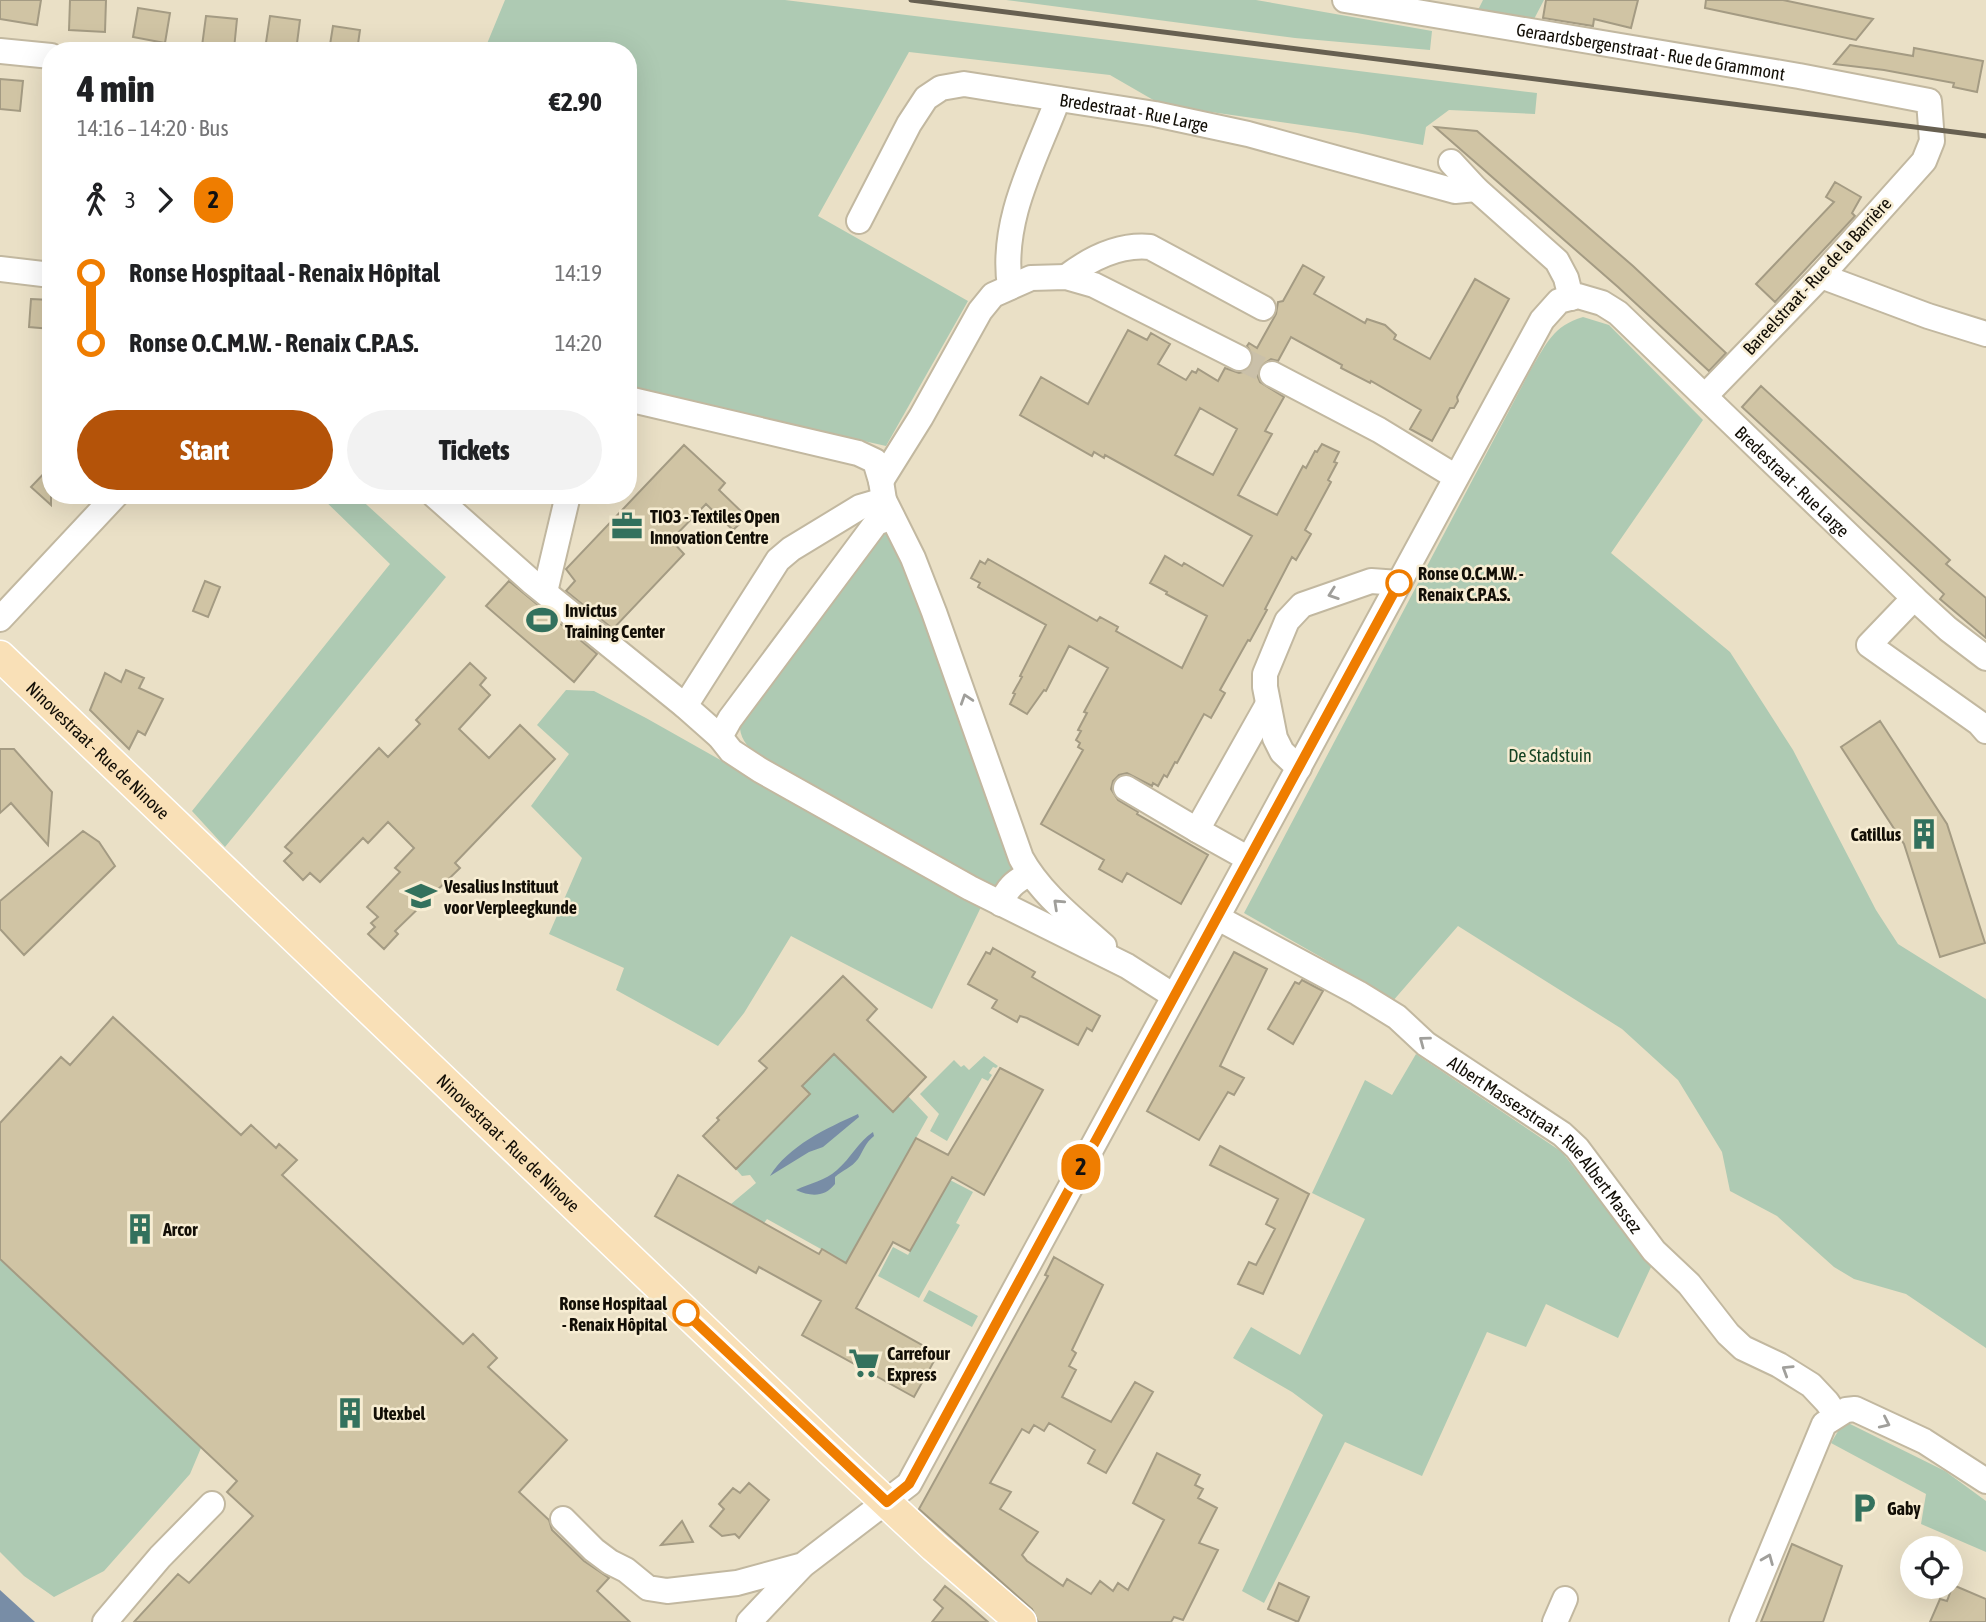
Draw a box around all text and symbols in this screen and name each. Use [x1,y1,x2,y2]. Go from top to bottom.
street label: Geraardsbergenstraat - Rue de Grammont [1515,18,1787,84]
text: 4 min [77,67,155,110]
text: €2.90 [549,87,602,117]
street label: Bredestraat - Rue Large [1058,89,1210,136]
text: 14:16 – 14:20 · Bus [77,115,229,141]
icon: walk [77,181,115,219]
icon: forward [146,181,184,219]
text: 2 [208,186,219,213]
text: 3 [125,187,136,213]
street label: Bareelstraat - Rue de la Barrière [1739,193,1895,359]
text: Ronse Hospitaal - Renaix Hôpital [129,258,440,288]
text: 14:19 [555,260,602,286]
text: Ronse O.C.M.W. - Renaix C.P.A.S. [129,328,418,358]
text: 14:20 [555,330,602,356]
button: Start [77,410,333,490]
button: Tickets [347,410,602,490]
street label: Bredestraat - Rue Large [1731,421,1854,541]
place label: TIO3 - Textiles Open Innovation Centre [650,506,780,548]
office icon: TIO3 - Textiles Open Innovation Centre [610,509,644,543]
place label: Ronse O.C.M.W. - Renaix C.P.A.S. [1418,563,1524,605]
marker: Ronse O.C.M.W. - Renaix C.P.A.S. [1386,570,1412,596]
one-way arrow [1328,586,1340,600]
place label: Invictus Training Center [565,600,665,642]
sports icon: Invictus Training Center [525,603,559,637]
street label: Ninovestraat - Rue de Ninove [22,677,174,823]
one-way arrow [959,694,974,706]
park label: De Stadstuin [1508,745,1592,766]
building icon: Catillus [1907,817,1941,851]
place label: Catillus [1851,824,1902,845]
place label: Vesalius Instituut voor Verpleegkunde [443,876,577,918]
school or university icon: Vesalius Instituut voor Verpleegkunde [404,879,438,913]
one-way arrow [1053,899,1066,912]
one-way arrow [1419,1037,1431,1050]
street label: Albert Massezstraat - Rue Albert Massez [1444,1051,1648,1237]
street label: Ninovestraat - Rue de Ninove [433,1069,585,1216]
line badge: 2 [1058,1144,1104,1190]
text: 2 [1075,1153,1087,1180]
building icon: Arcor [123,1212,157,1246]
place label: Arcor [162,1219,198,1240]
place label: Ronse Hospitaal - Renaix Hôpital [559,1293,667,1335]
marker: Ronse Hospitaal - Renaix Hôpital [673,1300,699,1326]
place label: Carrefour Express [887,1343,950,1385]
supermarket icon: Carrefour Express [847,1346,881,1380]
one-way arrow [1781,1365,1794,1378]
building icon: Utexbel [333,1396,367,1430]
place label: Utexbel [373,1403,426,1424]
one-way arrow [1878,1414,1890,1428]
parking icon: Gaby [1847,1491,1881,1525]
place label: Gaby [1887,1498,1921,1519]
map controls [1900,1536,1963,1599]
button: locate [1900,1536,1963,1599]
one-way arrow [1760,1554,1774,1566]

